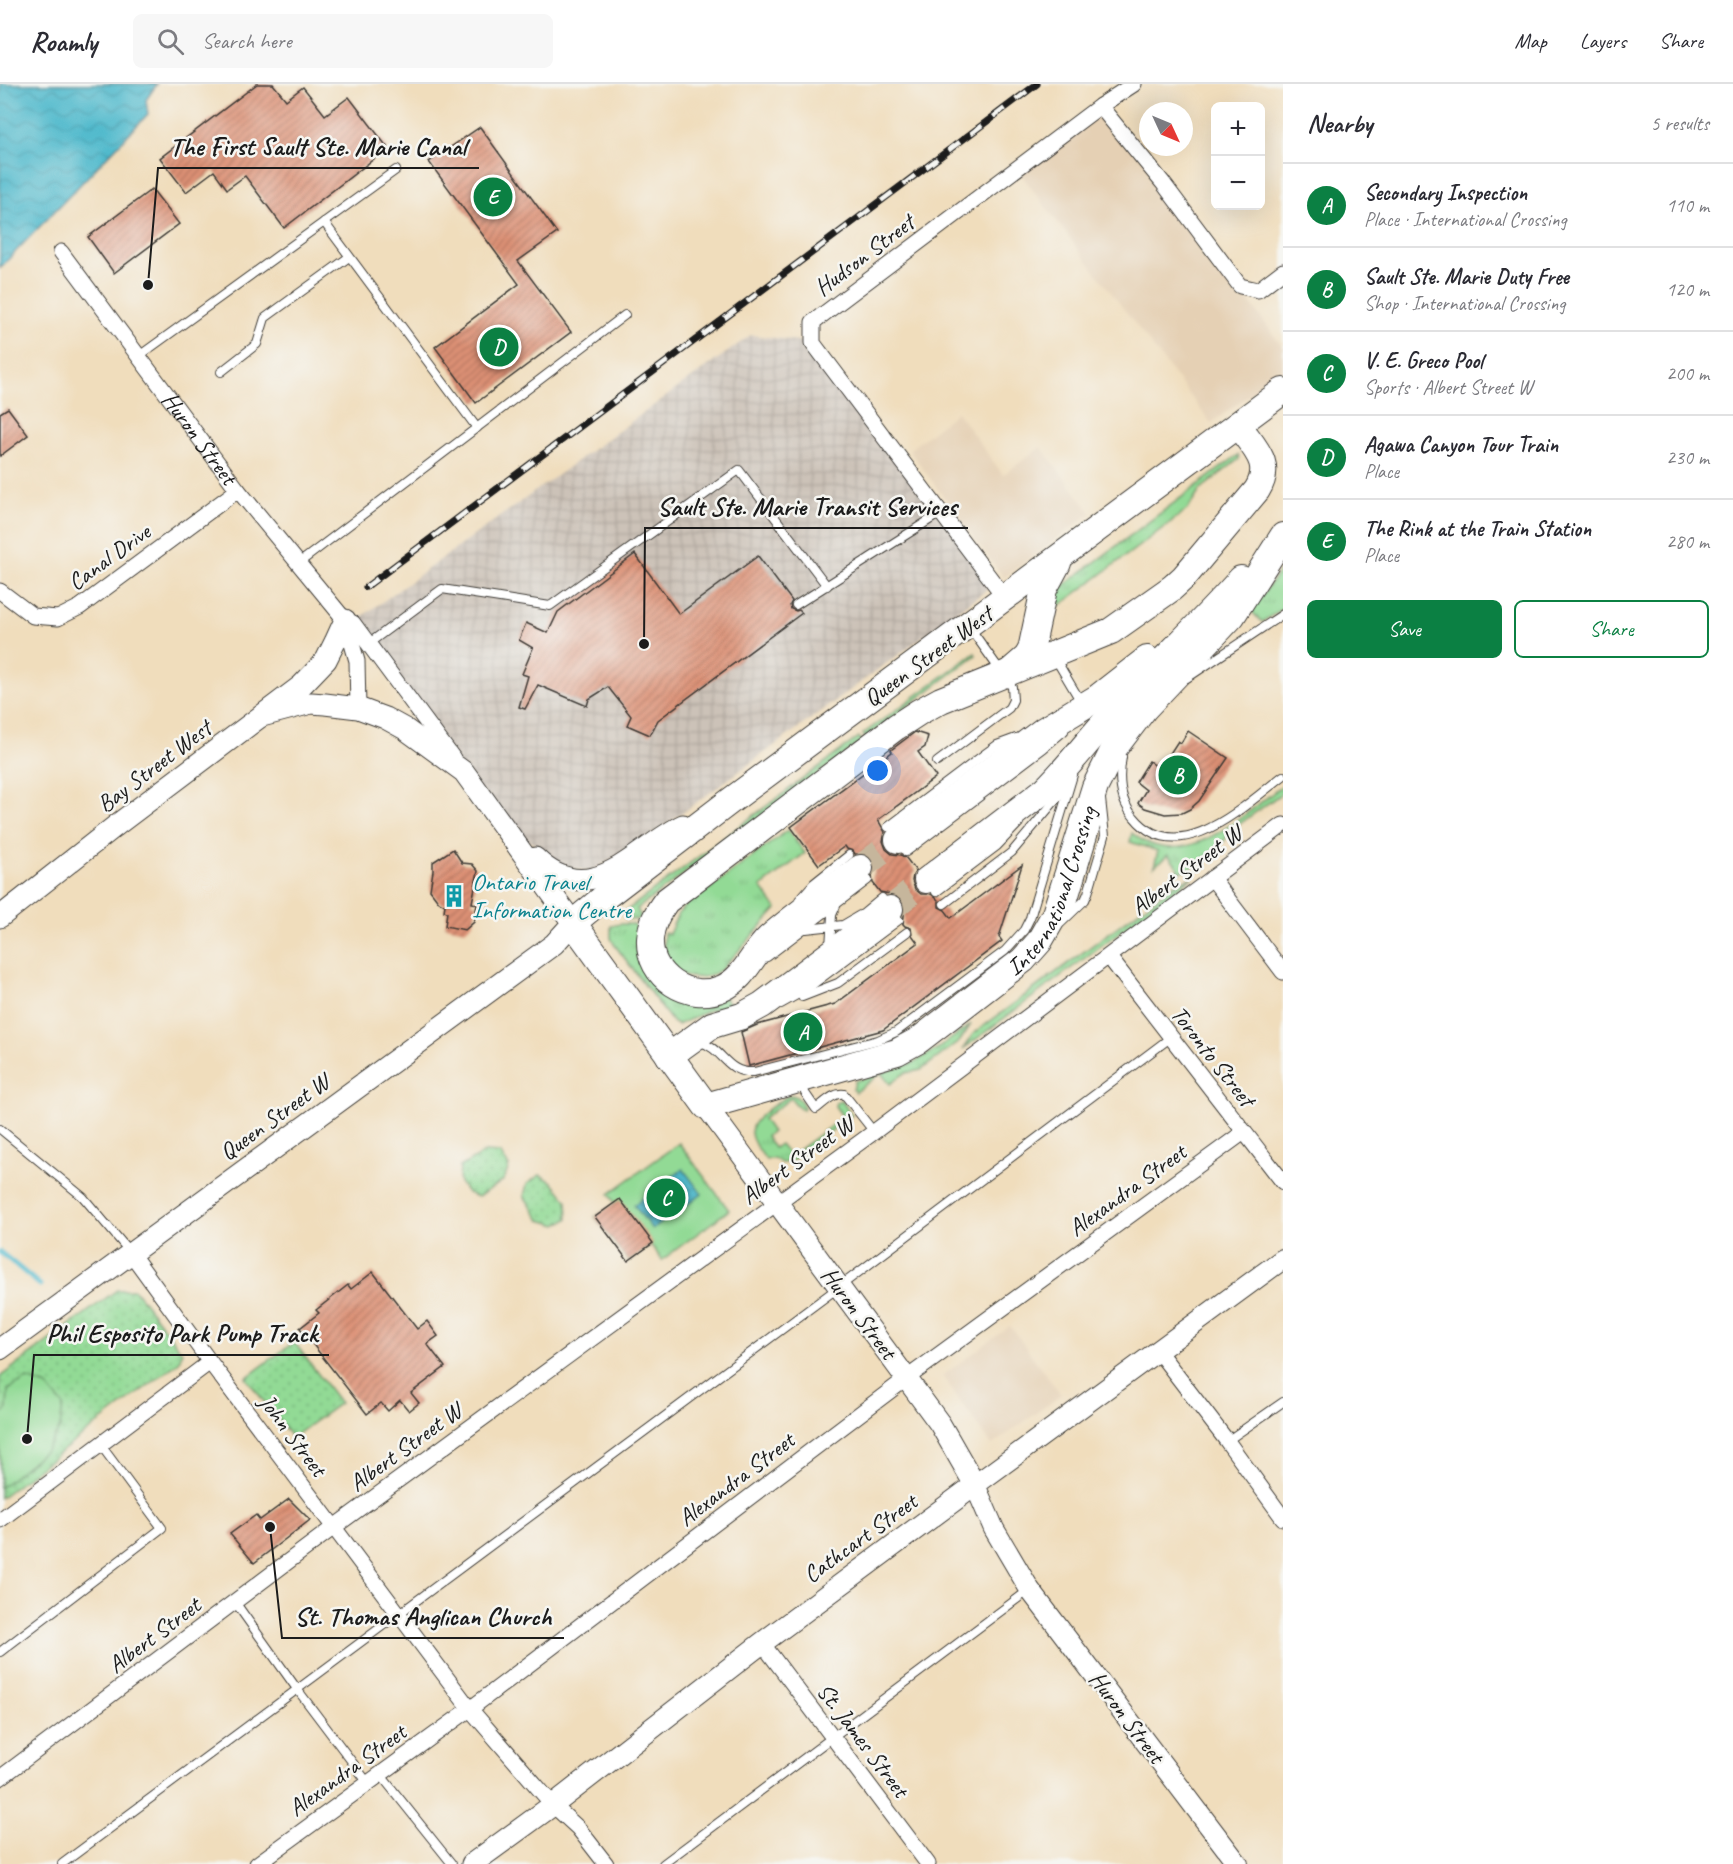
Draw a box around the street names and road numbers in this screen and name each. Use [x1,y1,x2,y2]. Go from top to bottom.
street label: Hudson Street [808,206,922,302]
street label: Huron Street [155,386,245,492]
street label: Canal Drive [62,516,158,597]
street label: Queen Street West [858,597,1001,713]
street label: Bay Street West [91,711,220,819]
street label: International Crossing [1001,801,1103,982]
street label: Albert Street W [1124,816,1251,922]
street label: Toronto Street [1164,1000,1264,1115]
street label: Queen Street W [213,1064,338,1167]
street label: Albert Street W [735,1106,863,1211]
street label: Alexandra Street [1062,1136,1193,1243]
street label: Huron Street [815,1261,905,1367]
street label: John Street [252,1387,335,1484]
street label: Albert Street W [343,1393,471,1498]
street label: Alexandra Street [672,1424,802,1533]
street label: Cathcart Street [797,1485,924,1589]
street label: Albert Street [102,1589,208,1680]
street label: Huron Street [1083,1665,1173,1771]
street label: St. James Street [810,1677,917,1805]
street label: Alexandra Street [282,1716,413,1823]

